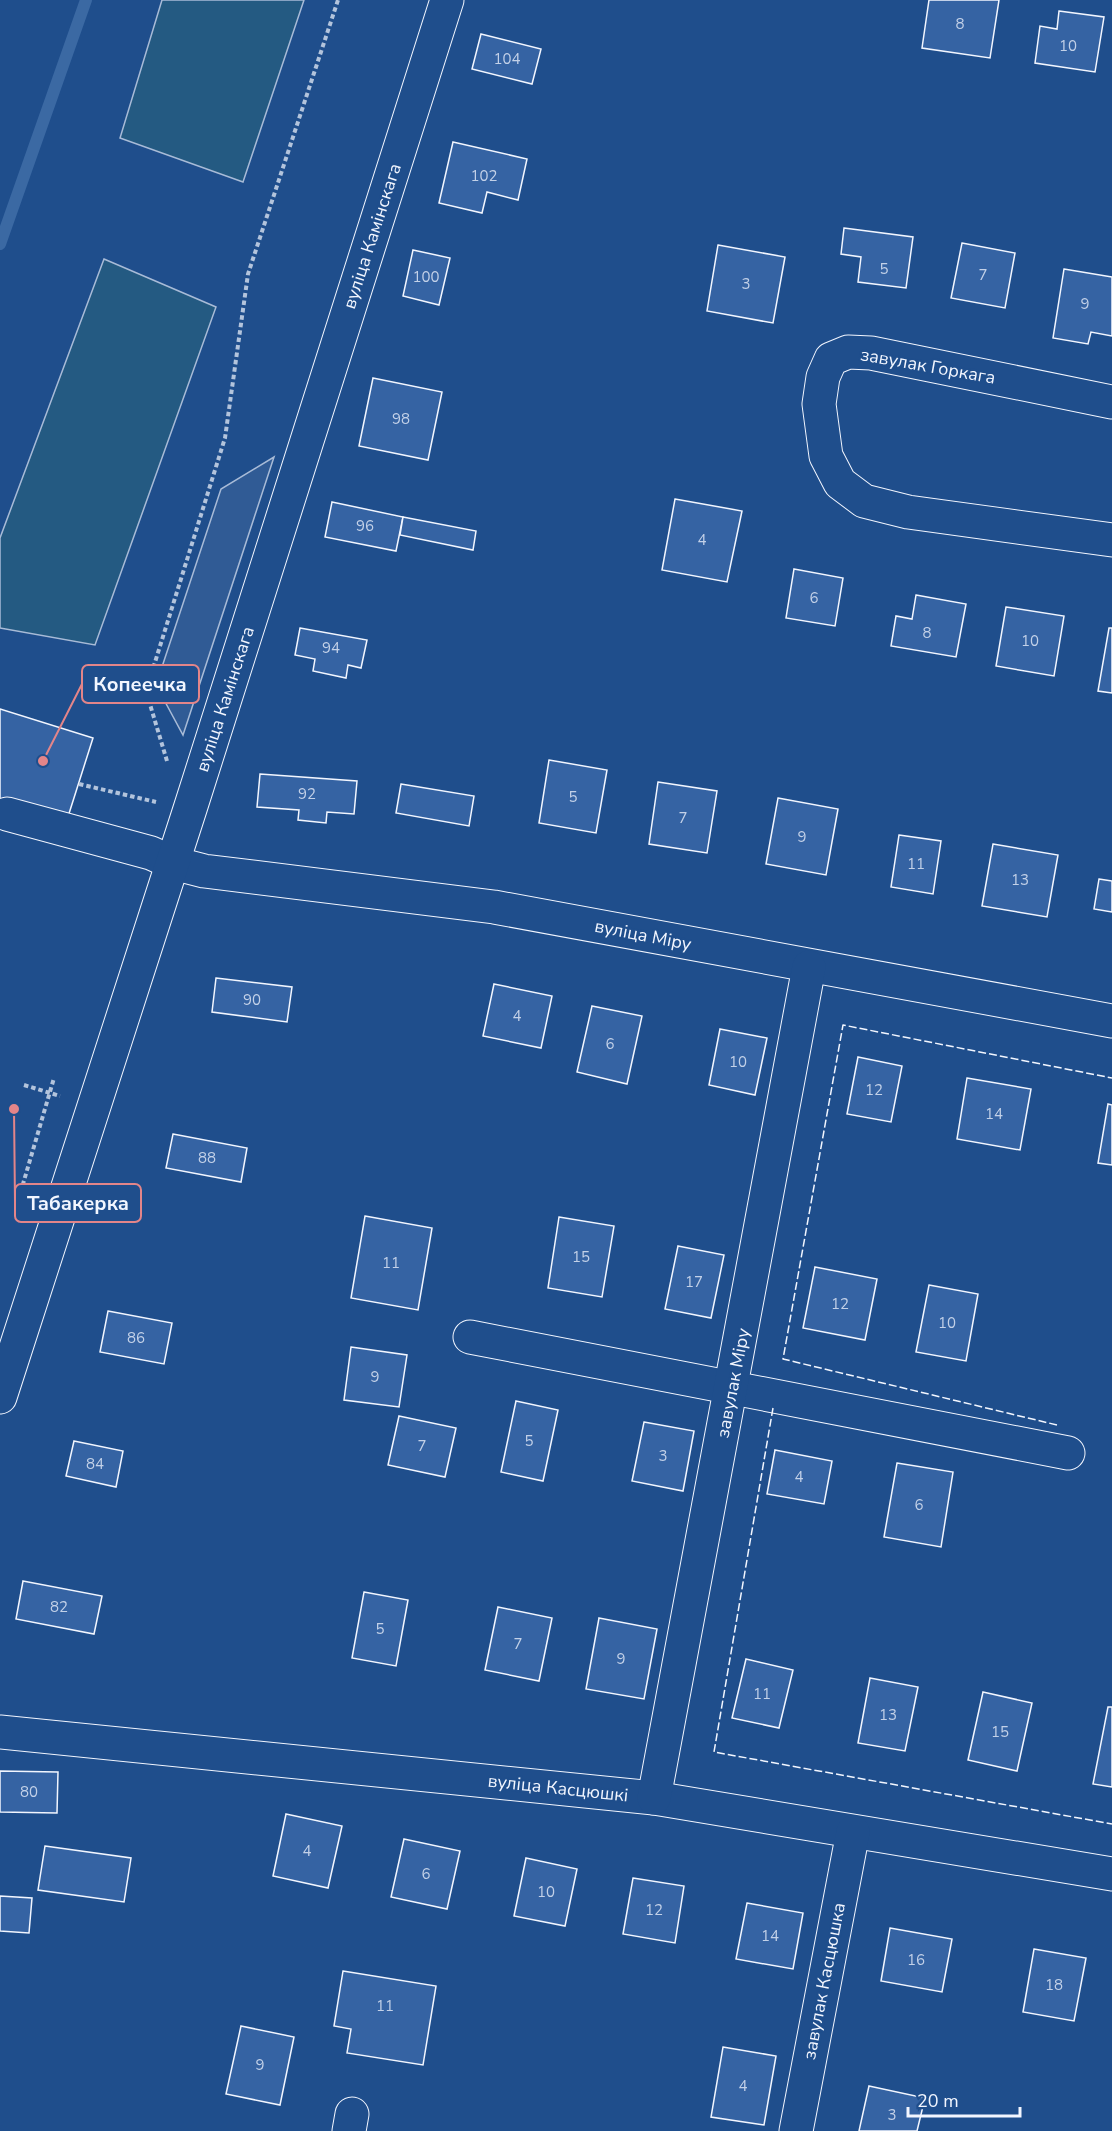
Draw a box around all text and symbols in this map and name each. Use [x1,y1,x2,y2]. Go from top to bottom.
house number: 8 [955,14,965,34]
house number: 10 [1059,36,1077,56]
house number: 104 [493,49,521,69]
street label: вуліца Камінскага [337,160,407,312]
house number: 102 [470,166,498,186]
house number: 5 [879,259,889,279]
house number: 7 [978,265,988,285]
house number: 100 [412,267,440,287]
house number: 3 [741,274,751,294]
house number: 9 [1080,294,1090,314]
street label: завулак Горкага [859,342,997,390]
house number: 98 [392,409,410,429]
house number: 96 [356,516,374,536]
house number: 4 [697,530,707,550]
house number: 6 [809,588,819,608]
street label: вуліца Камінскага [190,623,260,775]
house number: 8 [922,623,932,643]
house number: 10 [1021,631,1039,651]
house number: 94 [322,638,340,658]
callout: Копеечка [82,665,199,703]
text: Копеечка [93,671,187,698]
house number: 92 [298,784,316,804]
house number: 5 [568,787,578,807]
house number: 7 [678,808,688,828]
house number: 9 [797,827,807,847]
house number: 11 [907,854,925,874]
house number: 13 [1011,870,1029,890]
street label: вуліца Міру [592,914,694,956]
house number: 90 [243,990,261,1010]
house number: 4 [512,1006,522,1026]
house number: 6 [605,1034,615,1054]
house number: 10 [729,1052,747,1072]
house number: 12 [865,1080,883,1100]
house number: 14 [985,1104,1003,1124]
house number: 88 [198,1148,216,1168]
callout: Табакерка [15,1184,141,1222]
text: Табакерка [27,1190,129,1217]
house number: 15 [572,1247,590,1267]
house number: 11 [382,1253,400,1273]
house number: 17 [685,1272,703,1292]
house number: 12 [831,1294,849,1314]
house number: 10 [938,1313,956,1333]
street label: завулак Міру [711,1326,756,1440]
house number: 86 [127,1328,145,1348]
house number: 9 [370,1367,380,1387]
house number: 5 [524,1431,534,1451]
house number: 7 [417,1436,427,1456]
house number: 3 [658,1446,668,1466]
house number: 84 [86,1454,104,1474]
house number: 4 [794,1467,804,1487]
house number: 6 [914,1495,924,1515]
house number: 82 [50,1597,68,1617]
house number: 5 [375,1619,385,1639]
house number: 7 [513,1634,523,1654]
house number: 9 [616,1649,626,1669]
house number: 11 [753,1684,771,1704]
house number: 13 [879,1705,897,1725]
house number: 15 [991,1722,1009,1742]
street label: вуліца Касцюшкі [487,1769,629,1807]
house number: 80 [20,1782,38,1802]
house number: 4 [302,1841,312,1861]
house number: 6 [421,1864,431,1884]
house number: 10 [537,1882,555,1902]
house number: 12 [645,1900,663,1920]
street label: завулак Касцюшка [797,1900,851,2062]
house number: 14 [761,1926,779,1946]
house number: 16 [907,1950,925,1970]
house number: 18 [1045,1975,1063,1995]
house number: 11 [376,1996,394,2016]
house number: 9 [255,2055,265,2075]
house number: 4 [738,2076,748,2096]
scale bar [908,2080,1020,2118]
text: 20 m [917,2089,959,2113]
house number: 3 [887,2105,897,2125]

